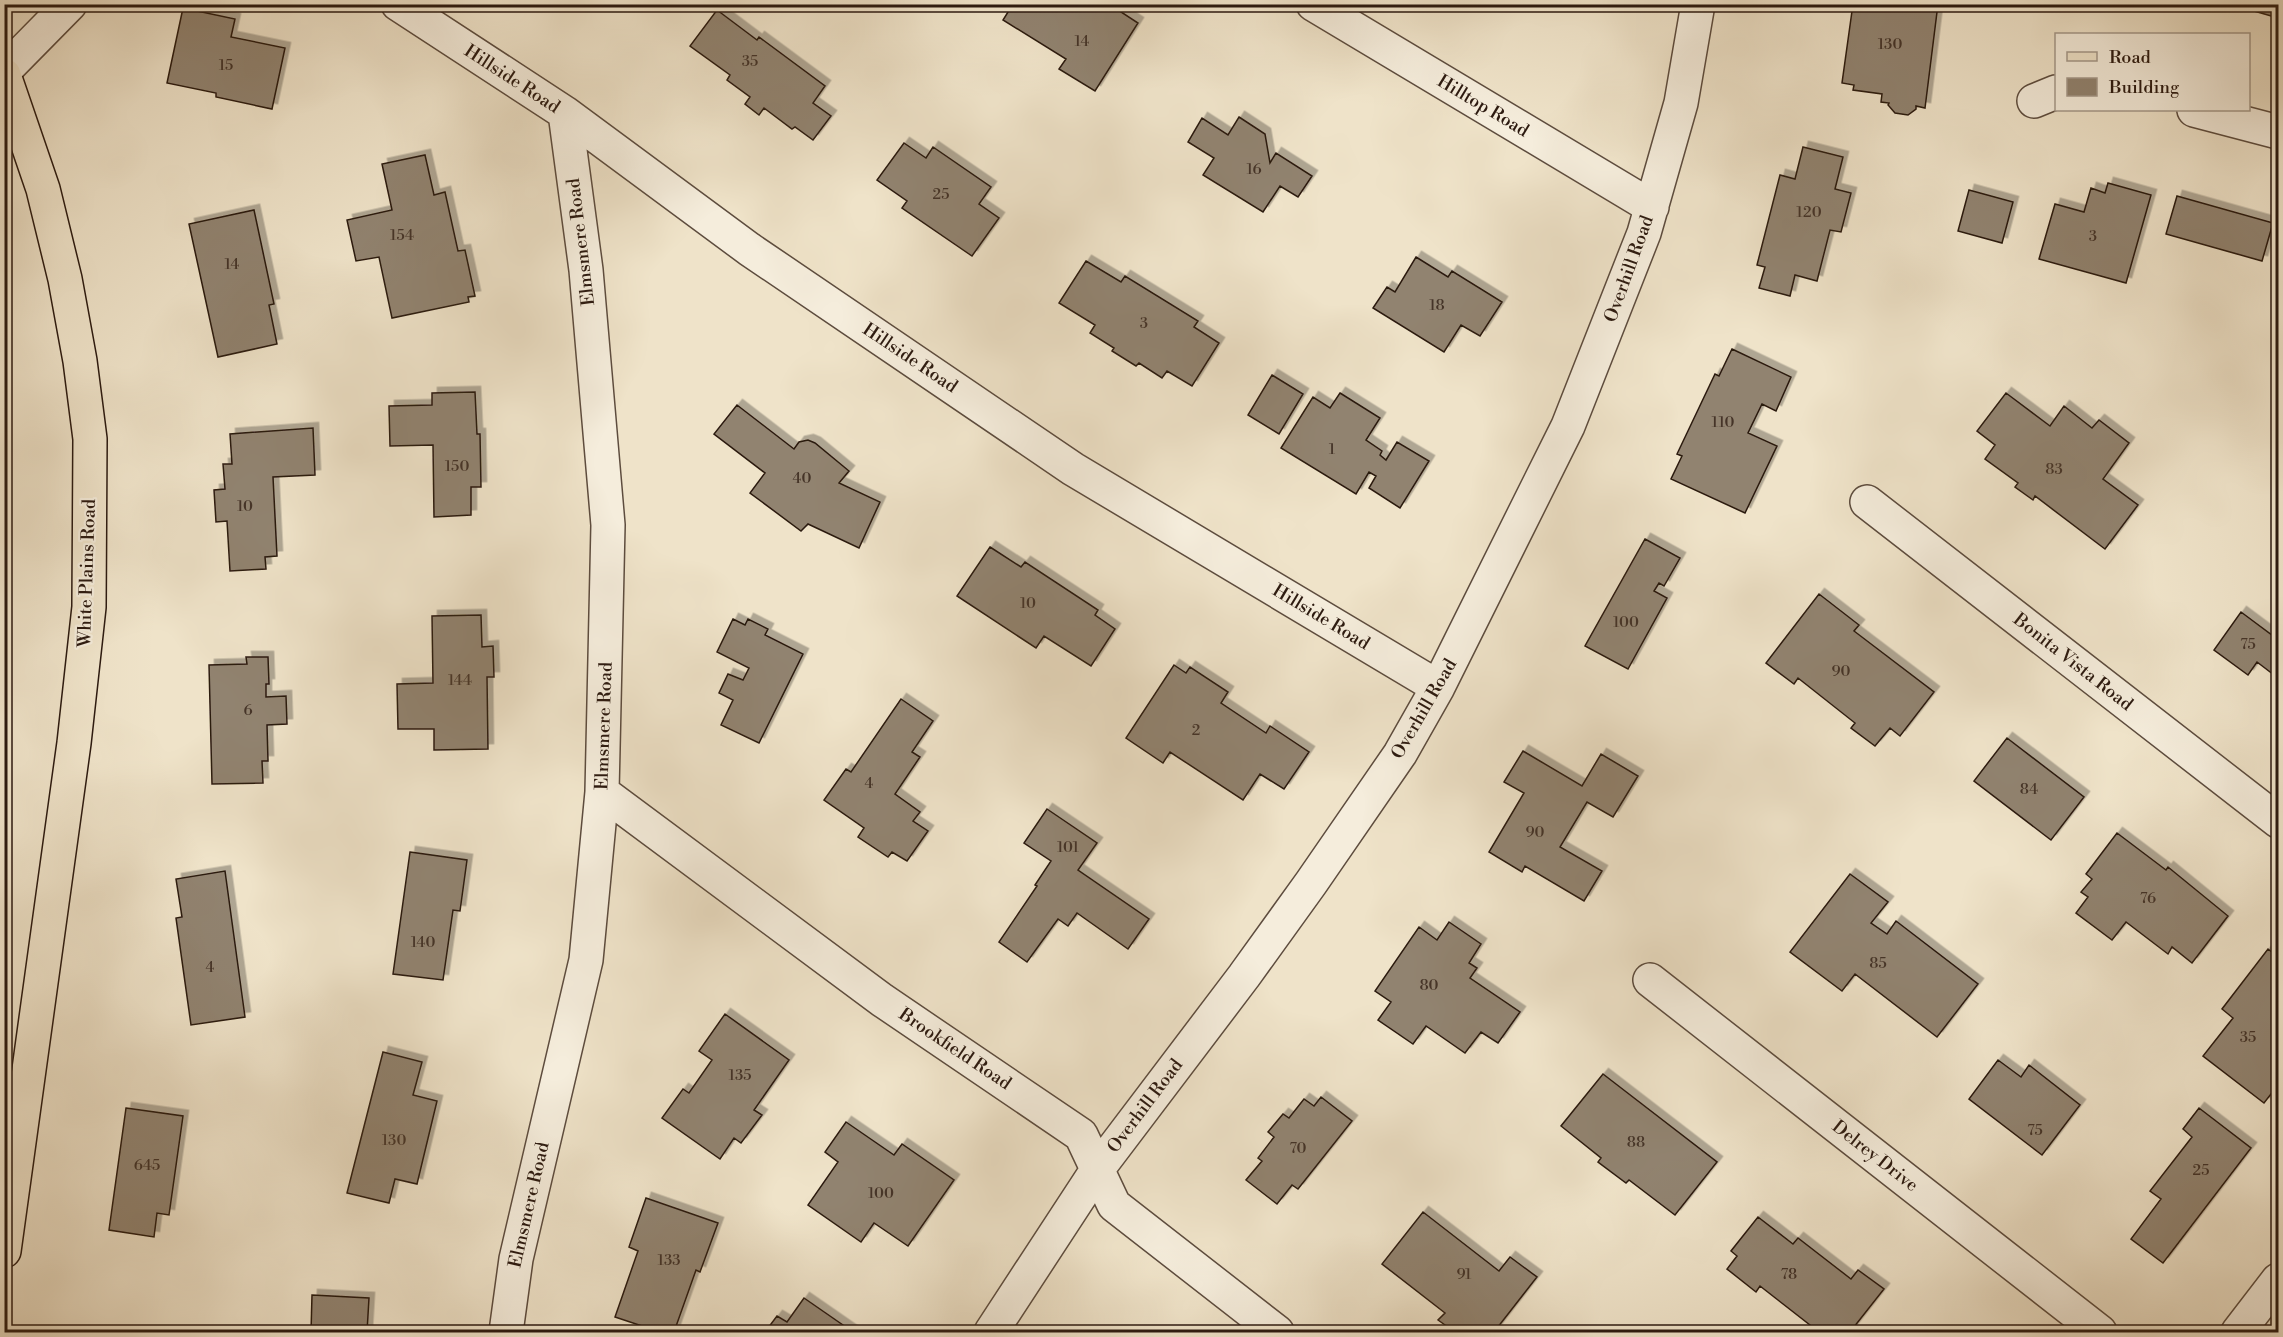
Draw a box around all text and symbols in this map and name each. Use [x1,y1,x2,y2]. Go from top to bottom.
house number: 14 [1075,32,1089,51]
legend [2055,33,2250,111]
house number: 130 [1878,35,1902,54]
street label: Hillside Road [460,40,565,119]
text: Road [2109,46,2152,69]
house number: 35 [742,52,758,71]
house number: 15 [219,56,233,75]
street label: Hilltop Road [1433,70,1534,143]
text: Building [2108,76,2180,99]
house number: 16 [1246,160,1262,179]
street label: Elmsmere Road [562,176,600,307]
house number: 25 [933,185,949,204]
house number: 120 [1796,203,1822,222]
street label: Overhill Road [1599,212,1659,326]
house number: 154 [390,226,414,245]
house number: 3 [2089,227,2097,246]
house number: 14 [225,255,239,274]
house number: 18 [1429,296,1445,315]
house number: 3 [1140,314,1148,333]
street label: Hillside Road [858,318,963,399]
house number: 110 [1712,413,1734,432]
house number: 1 [1329,440,1336,459]
house number: 150 [445,457,469,476]
house number: 83 [2045,460,2063,479]
house number: 40 [793,469,811,488]
house number: 10 [237,497,253,516]
street label: White Plains Road [73,498,101,649]
street label: Hillside Road [1268,579,1375,655]
house number: 10 [1020,594,1036,613]
street label: Bonita Vista Road [2008,607,2138,716]
house number: 100 [1613,613,1639,632]
house number: 75 [2240,635,2256,654]
street label: Overhill Road [1386,654,1462,763]
street label: Elmsmere Road [590,661,618,791]
house number: 90 [1831,662,1851,681]
house number: 144 [448,671,472,690]
house number: 6 [243,701,253,720]
house number: 2 [1192,721,1200,740]
house number: 4 [865,774,874,793]
house number: 84 [2020,780,2038,799]
house number: 90 [1525,823,1545,842]
house number: 101 [1057,838,1079,857]
house number: 76 [2140,889,2156,908]
house number: 140 [411,933,435,952]
house number: 85 [1869,954,1887,973]
house number: 4 [206,958,215,977]
house number: 80 [1419,976,1439,995]
street label: Brookfield Road [893,1002,1016,1096]
house number: 35 [2240,1028,2256,1047]
street label: Overhill Road [1102,1054,1188,1158]
house number: 135 [728,1066,752,1085]
street label: Delrey Drive [1827,1115,1923,1197]
house number: 75 [2027,1121,2043,1140]
house number: 130 [382,1131,406,1150]
house number: 88 [1627,1133,1645,1152]
street label: Elmsmere Road [503,1139,555,1270]
house number: 70 [1289,1139,1307,1158]
house number: 645 [134,1156,160,1175]
house number: 25 [2193,1161,2209,1180]
house number: 100 [868,1184,894,1203]
house number: 133 [657,1251,681,1270]
house number: 91 [1456,1265,1472,1284]
house number: 78 [1781,1265,1797,1284]

